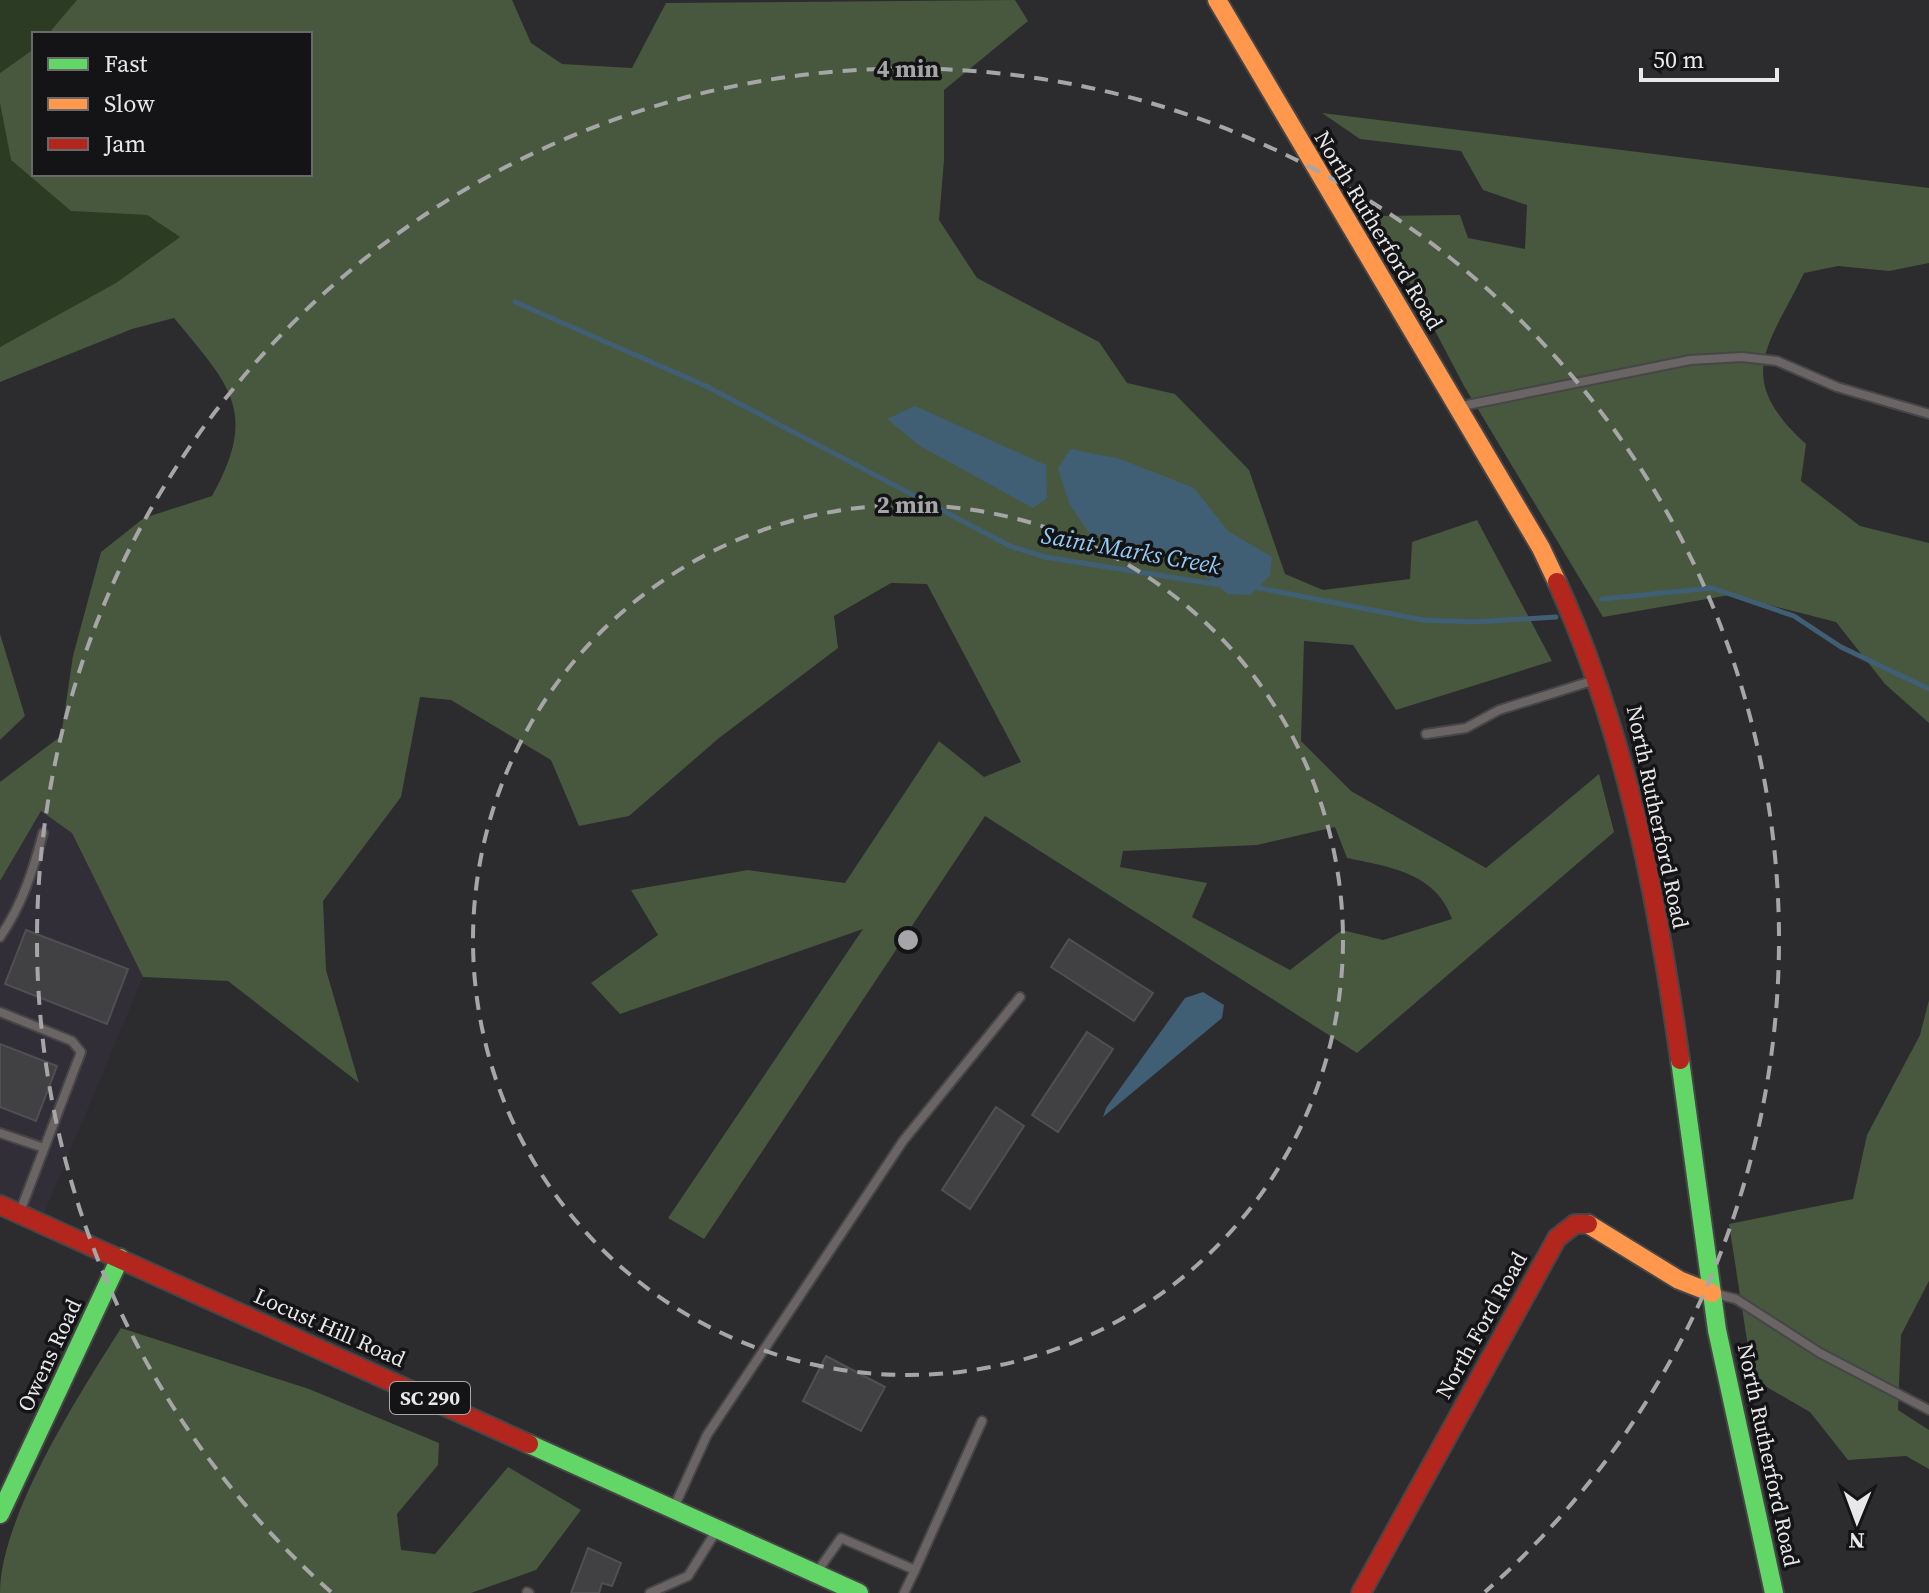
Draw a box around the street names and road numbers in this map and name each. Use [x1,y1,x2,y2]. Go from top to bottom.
street label: North Rutherford Road [1308,125,1451,335]
street label: North Rutherford Road [1620,703,1696,932]
street label: North Ford Road [1428,1246,1534,1404]
street label: Locust Hill Road [250,1280,411,1374]
street label: Owens Road [10,1293,88,1416]
street label: North Rutherford Road [1731,1341,1807,1570]
road number: SC 290 [390,1382,470,1414]

